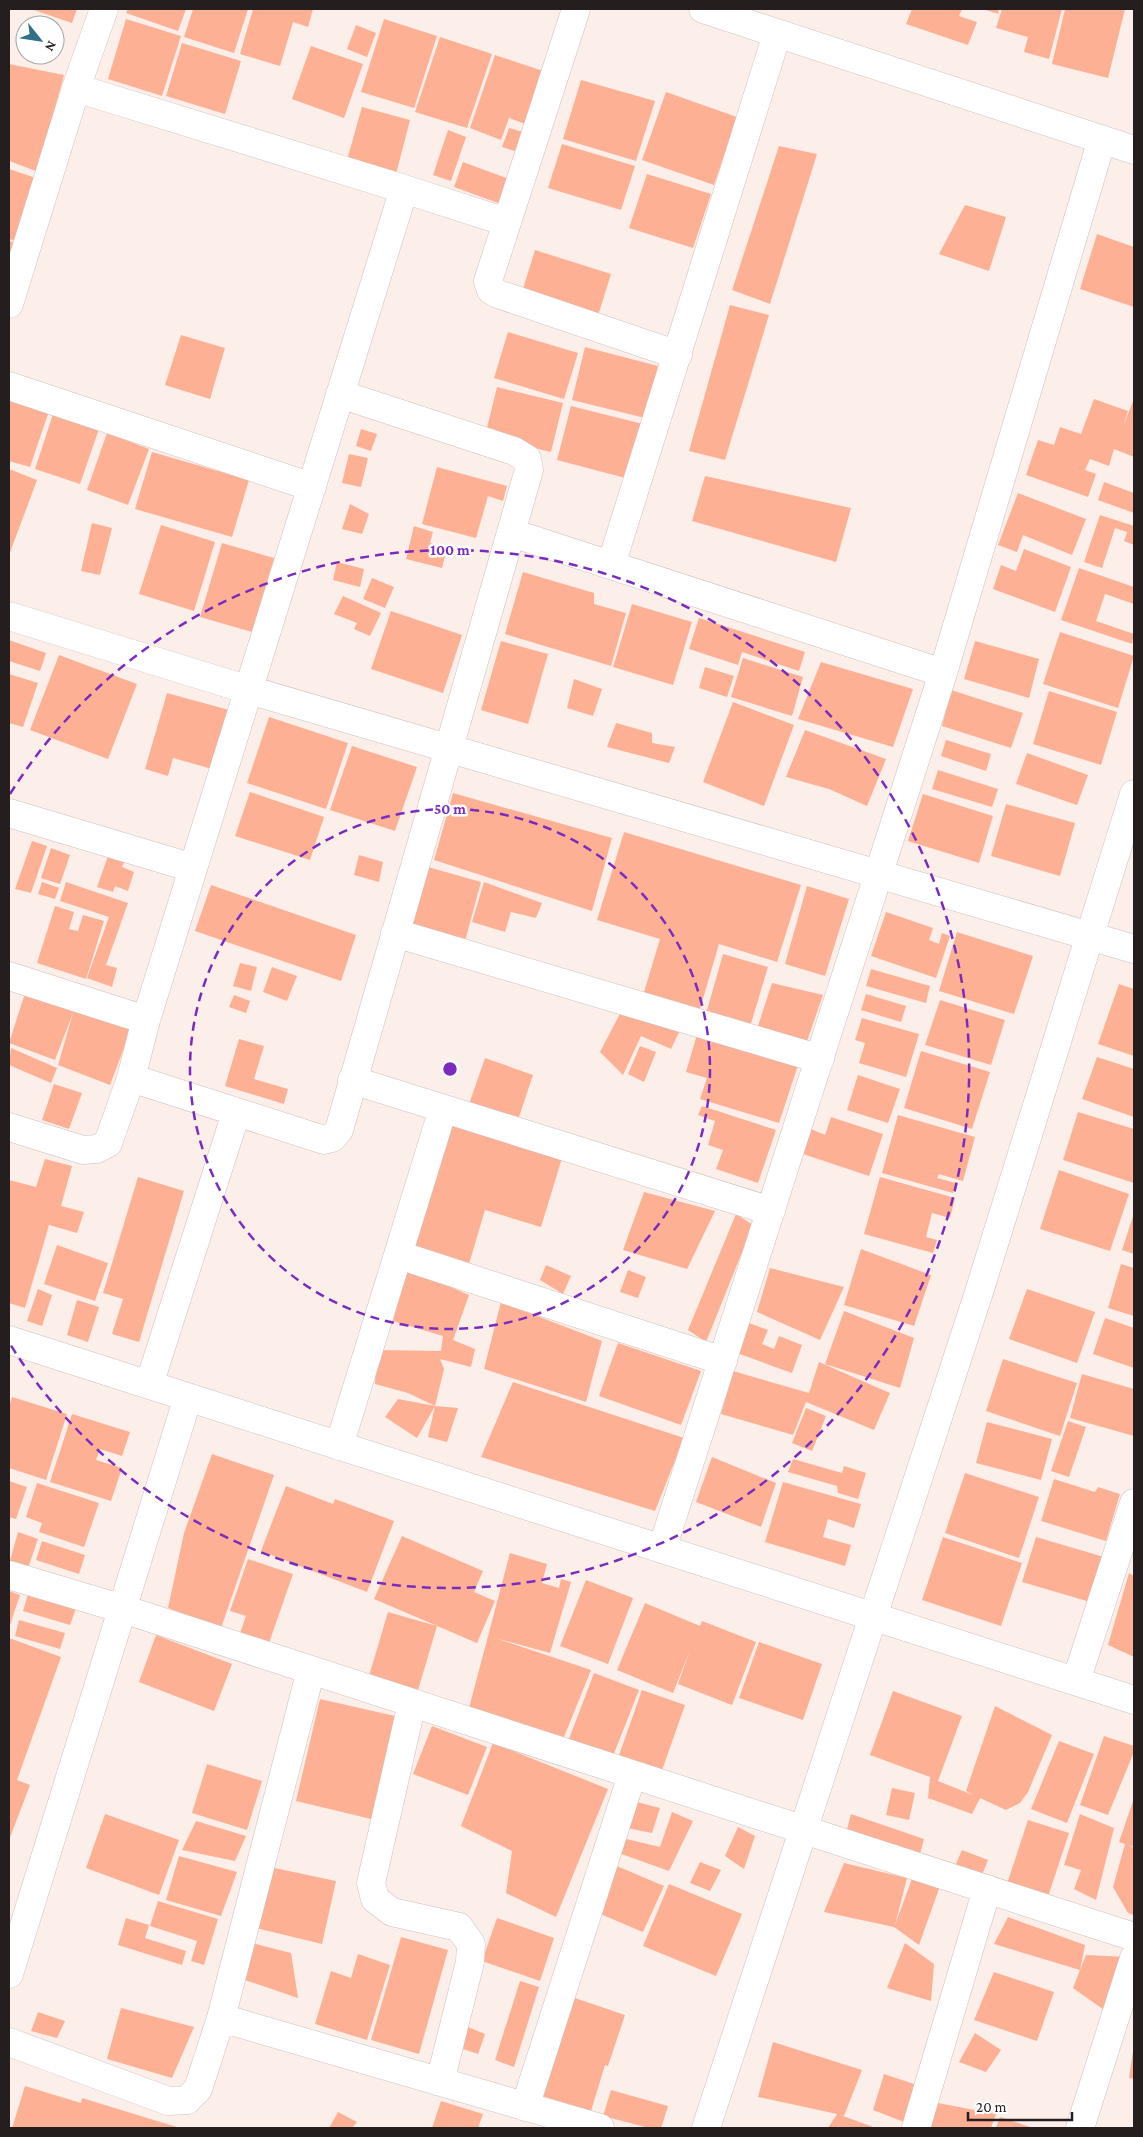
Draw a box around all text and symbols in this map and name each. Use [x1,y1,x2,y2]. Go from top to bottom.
north arrow [15,15,65,65]
text: N [42,38,61,55]
text: 100 m [430,542,470,558]
text: 50 m [434,801,466,817]
centre of rings [441,1060,459,1078]
scale bar [968,2090,1072,2122]
text: 20 m [976,2099,1007,2115]

